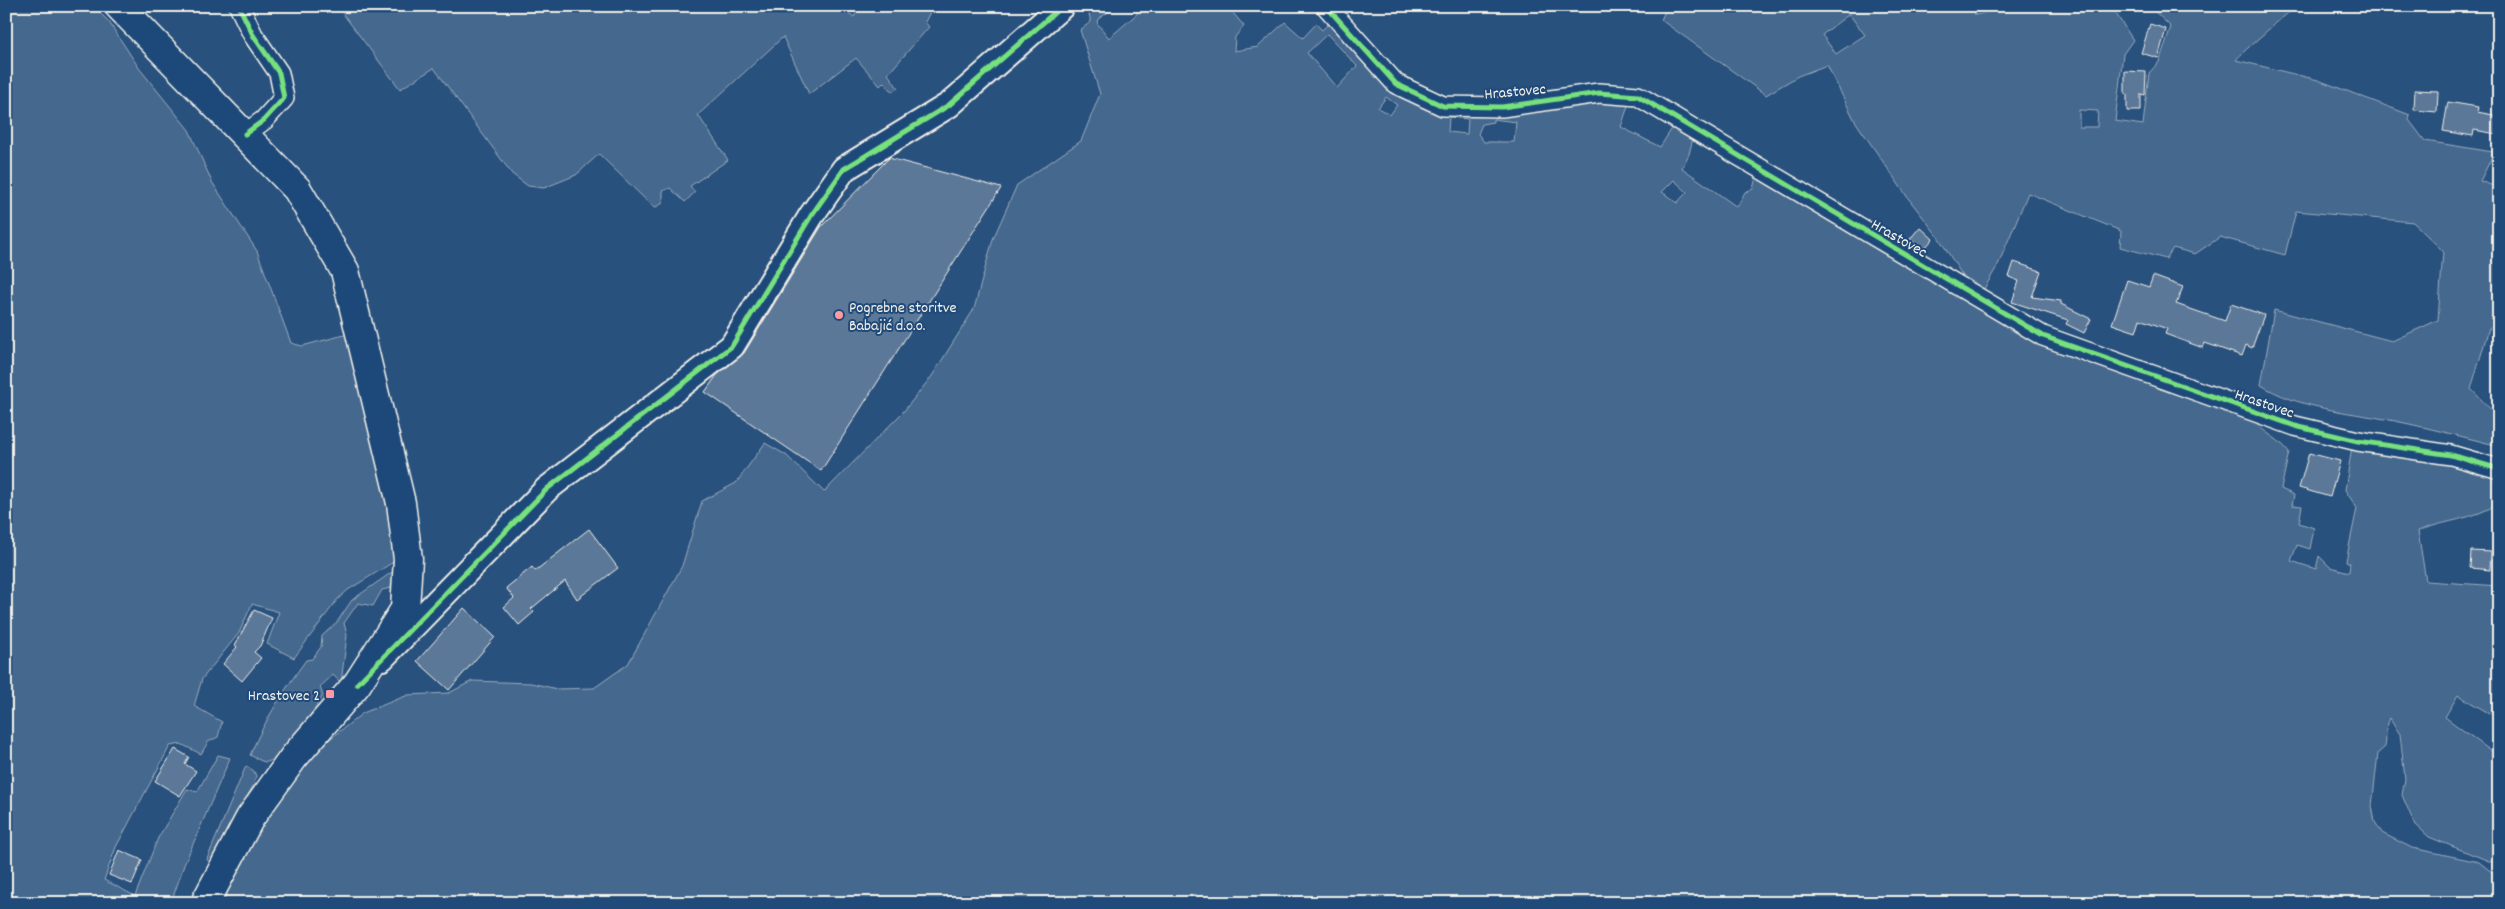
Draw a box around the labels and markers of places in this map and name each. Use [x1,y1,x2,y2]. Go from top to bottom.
place label: Pogrebne storitve Babajić d.o.o. [849,297,957,338]
marker: Pogrebne storitve Babajić d.o.o. [833,309,845,321]
place label: Hrastovec 2 [248,685,320,708]
marker: Hrastovec 2 [324,688,336,700]

